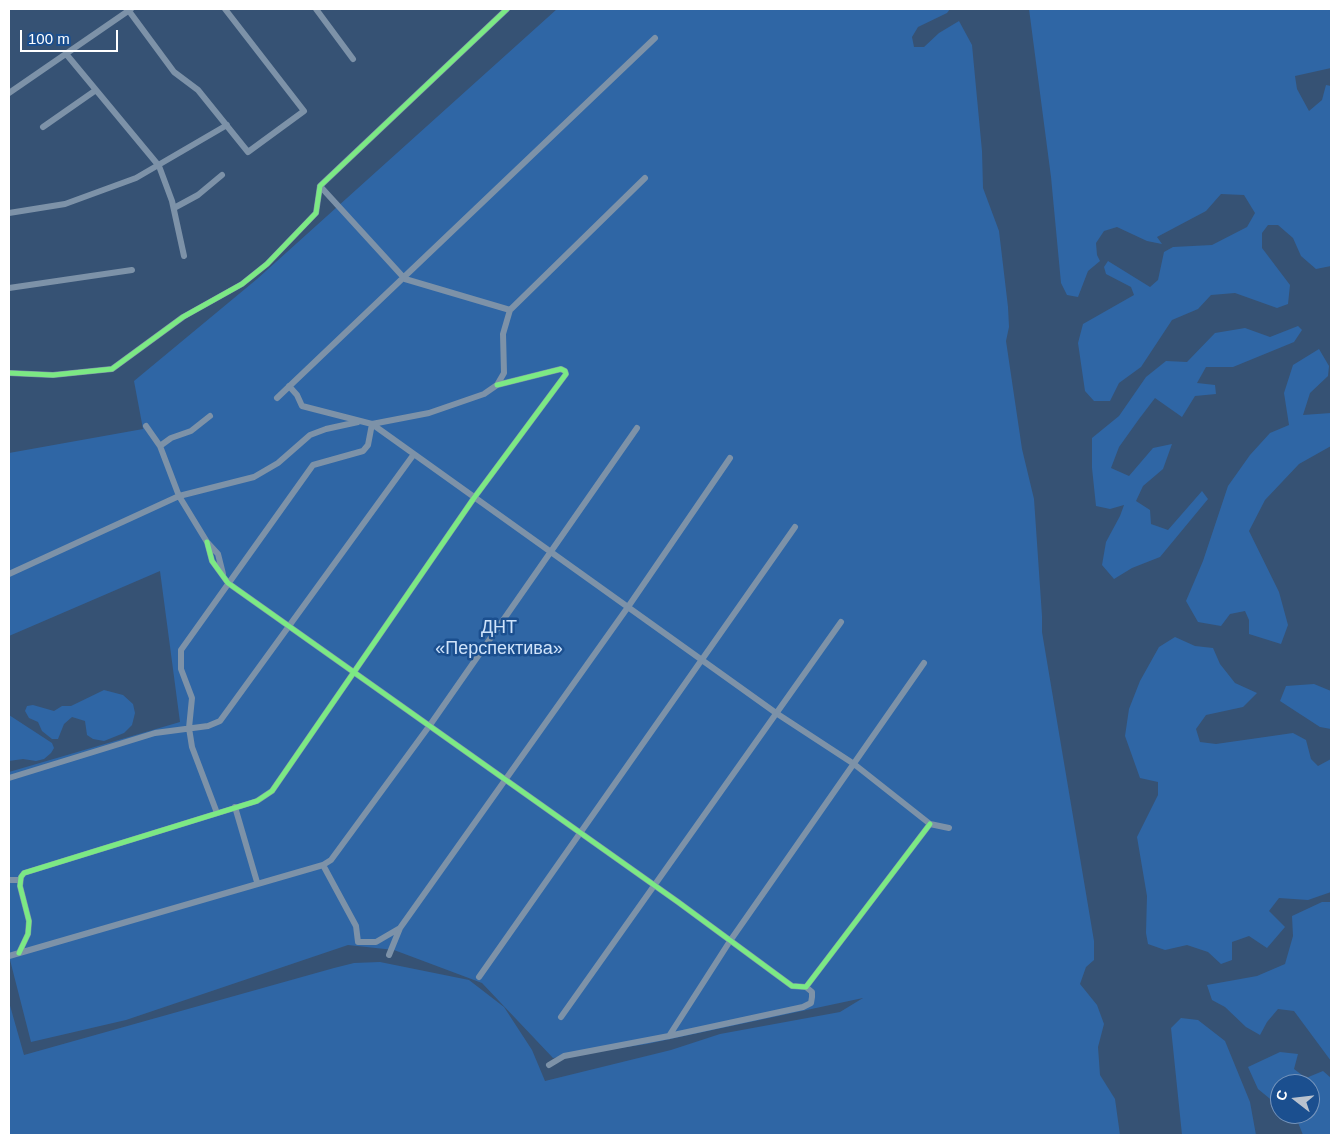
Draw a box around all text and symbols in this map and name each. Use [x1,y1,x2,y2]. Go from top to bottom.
scale bar [22,20,120,52]
text: 100 m [28,30,70,47]
park label: ДНТ «Перспектива» [435,617,563,660]
north arrow [1270,1074,1320,1124]
text: С [1272,1088,1291,1102]

